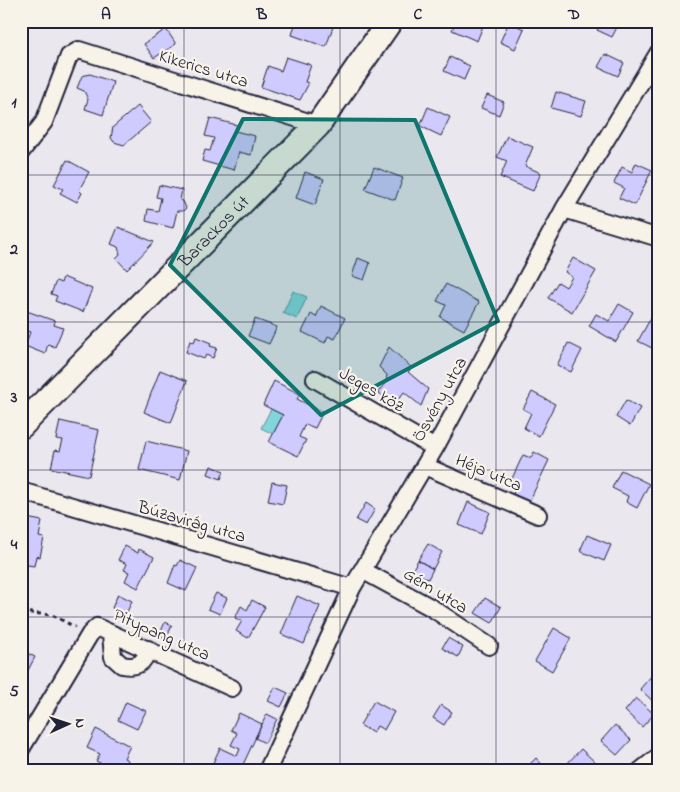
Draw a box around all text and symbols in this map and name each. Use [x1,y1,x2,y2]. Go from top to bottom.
text: A [101,3,111,27]
text: B [256,3,268,27]
text: C [414,3,423,27]
text: D [567,3,580,27]
street label: Kikerics utca [155,44,251,96]
text: 1 [11,91,17,115]
street label: Barackos út [172,190,257,275]
text: 2 [9,238,18,262]
street label: Ösvény utca [407,353,475,447]
street label: Jeges köz [333,362,409,421]
text: 3 [10,386,18,410]
street label: Héja utca [451,448,526,500]
street label: Búzavirág utca [133,495,248,552]
text: 4 [10,533,18,557]
street label: Gém utca [397,562,472,621]
street label: Pitypang utca [108,603,214,670]
text: 5 [9,680,19,704]
north arrow [42,700,92,750]
text: N [69,718,90,729]

